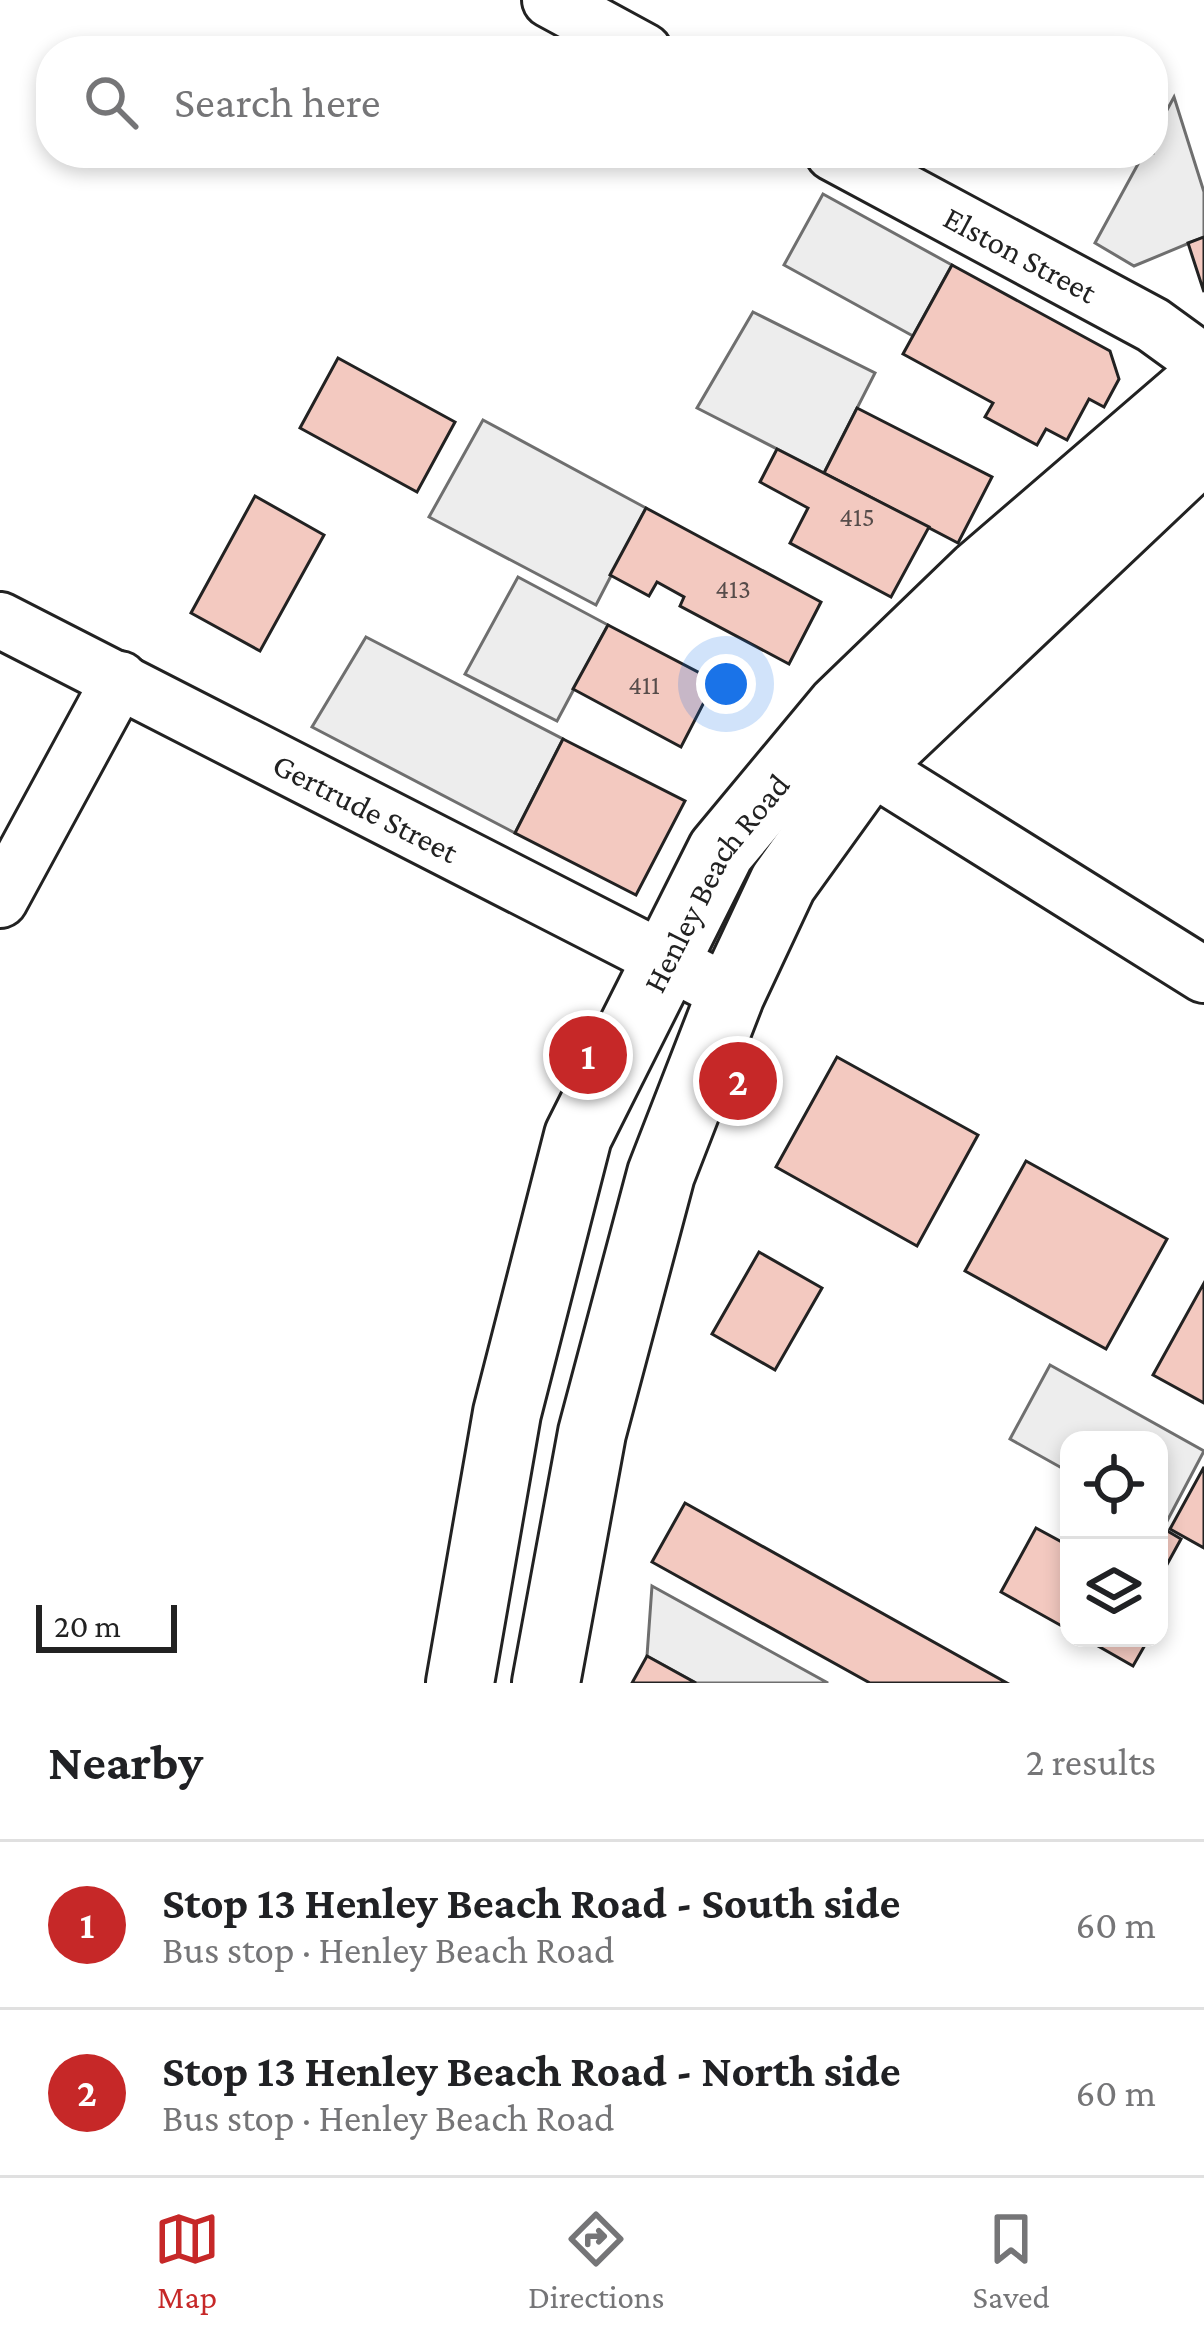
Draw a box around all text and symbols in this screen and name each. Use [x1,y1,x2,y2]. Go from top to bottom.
search box [36,36,1168,168]
icon: search [78,69,144,135]
text: Search here [174,77,381,127]
street label: Elston Street [938,198,1104,311]
house number: 415 [839,502,875,532]
house number: 413 [715,574,751,604]
your location [696,654,756,714]
house number: 411 [628,670,660,700]
street label: Gertrude Street [267,745,465,871]
street label: Henley Beach Road [635,766,797,998]
pin: 1 [549,1010,627,1100]
pin: 2 [699,1036,777,1126]
map controls [1060,1431,1168,1647]
button: locate [1060,1431,1168,1539]
button: layers [1060,1539,1168,1647]
scale bar [36,1599,177,1652]
text: 20 m [54,1607,121,1644]
text: Nearby [48,1733,203,1790]
text: 2 results [1026,1740,1156,1783]
text: Stop 13 Henley Beach Road - South side [162,1878,900,1928]
text: 1 [80,1903,94,1946]
text: 60 m [1075,1903,1156,1946]
text: Bus stop · Henley Beach Road [162,1928,615,1971]
text: Stop 13 Henley Beach Road - North side [162,2046,901,2096]
text: 2 [77,2071,97,2114]
text: 60 m [1075,2071,1156,2114]
text: Bus stop · Henley Beach Road [162,2096,615,2139]
tab: Map [154,2206,220,2315]
tab: Directions [528,2206,665,2315]
tab: Saved [973,2206,1050,2315]

